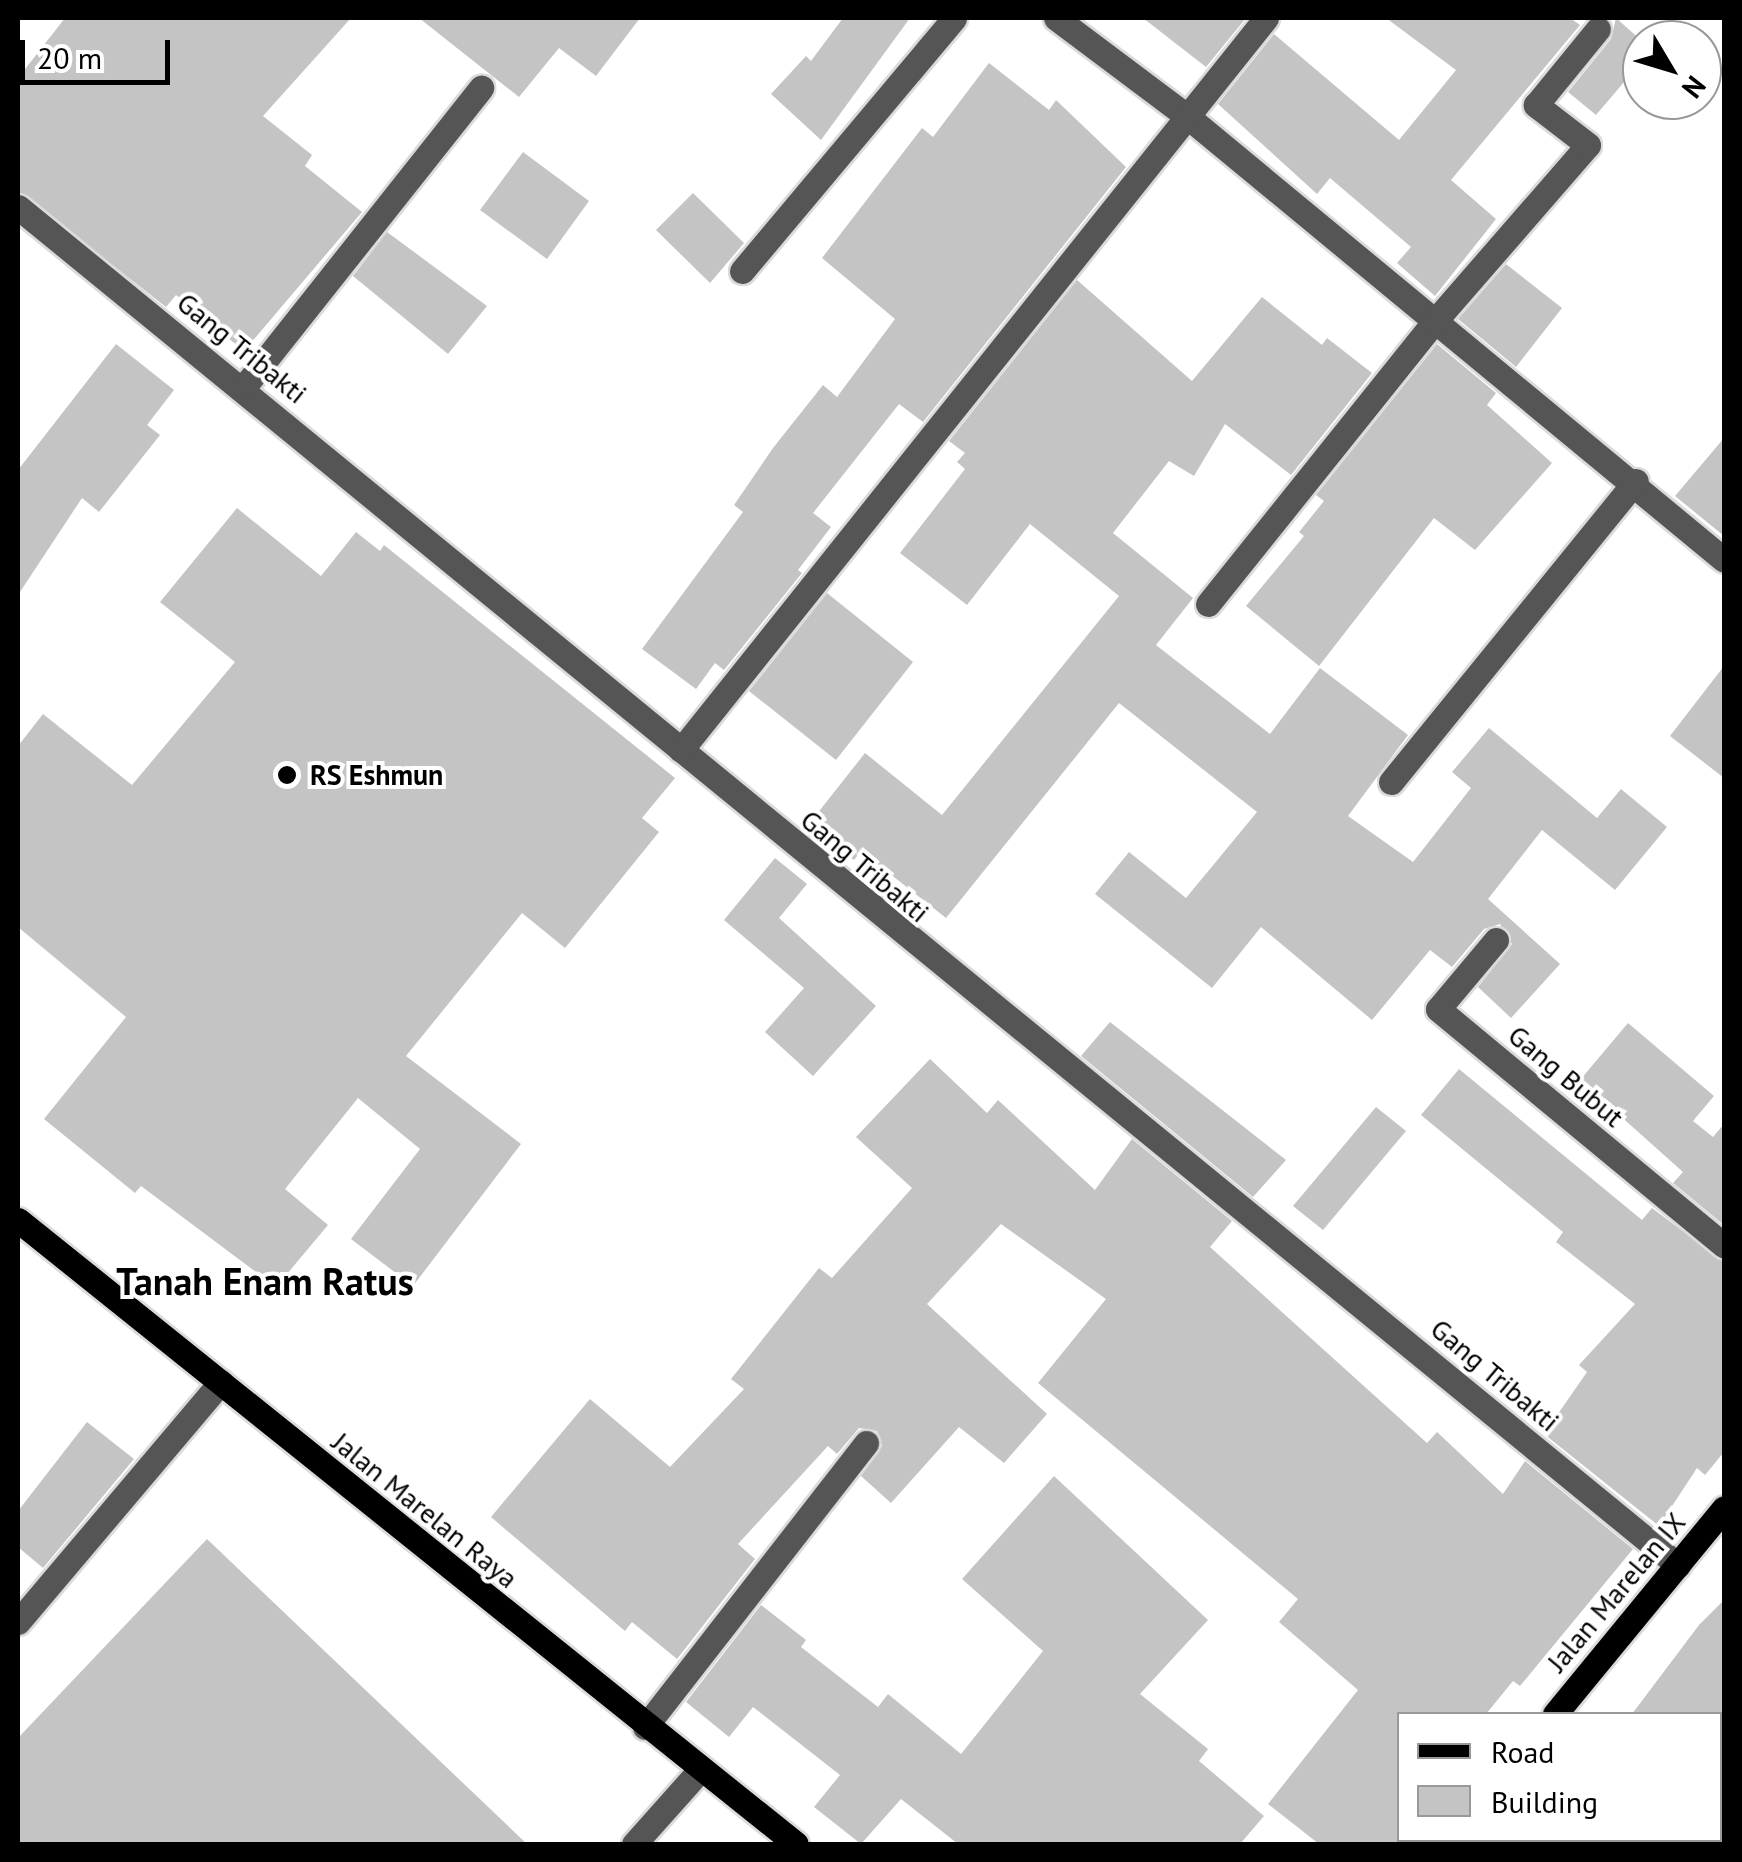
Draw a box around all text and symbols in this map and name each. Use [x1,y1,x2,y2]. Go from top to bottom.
scale bar [25,20,175,82]
north arrow [1622,20,1722,120]
text: 20 m [37,38,102,77]
text: N [1674,69,1715,106]
street label: Gang Tribakti [170,285,314,411]
place label: RS Eshmun [310,758,443,792]
marker: RS Eshmun [274,762,300,788]
street label: Gang Tribakti [794,802,936,930]
street label: Gang Bubut [1502,1018,1630,1134]
district label: Tanah Enam Ratus [116,1258,414,1304]
street label: Gang Tribakti [1424,1311,1566,1439]
street label: Jalan Marelan Raya [326,1425,524,1595]
street label: Jalan Marelan IX [1540,1506,1692,1678]
legend [1397,1712,1722,1842]
text: Road [1491,1732,1555,1771]
text: Building [1491,1782,1598,1821]

